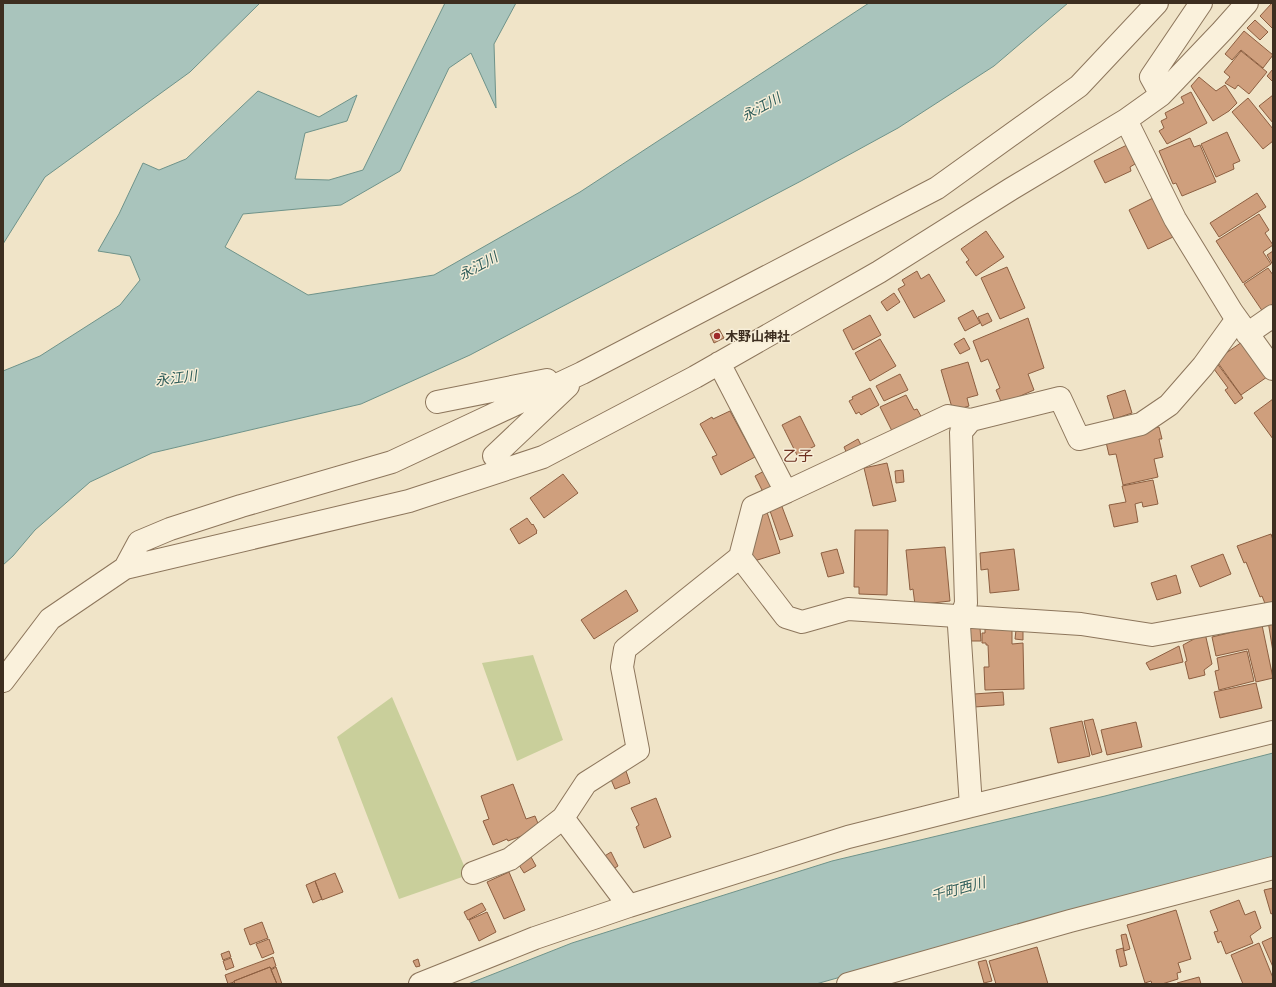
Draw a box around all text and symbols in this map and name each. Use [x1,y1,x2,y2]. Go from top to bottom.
water label: 永江川 [739,89,785,124]
water label: 永江川 [456,248,502,283]
place label: 木野山神社 [725,329,790,344]
marker: 木野山神社 [712,331,722,341]
water label: 永江川 [154,367,200,388]
district label: 乙子 [783,447,813,465]
water label: 千町西川 [929,874,989,904]

